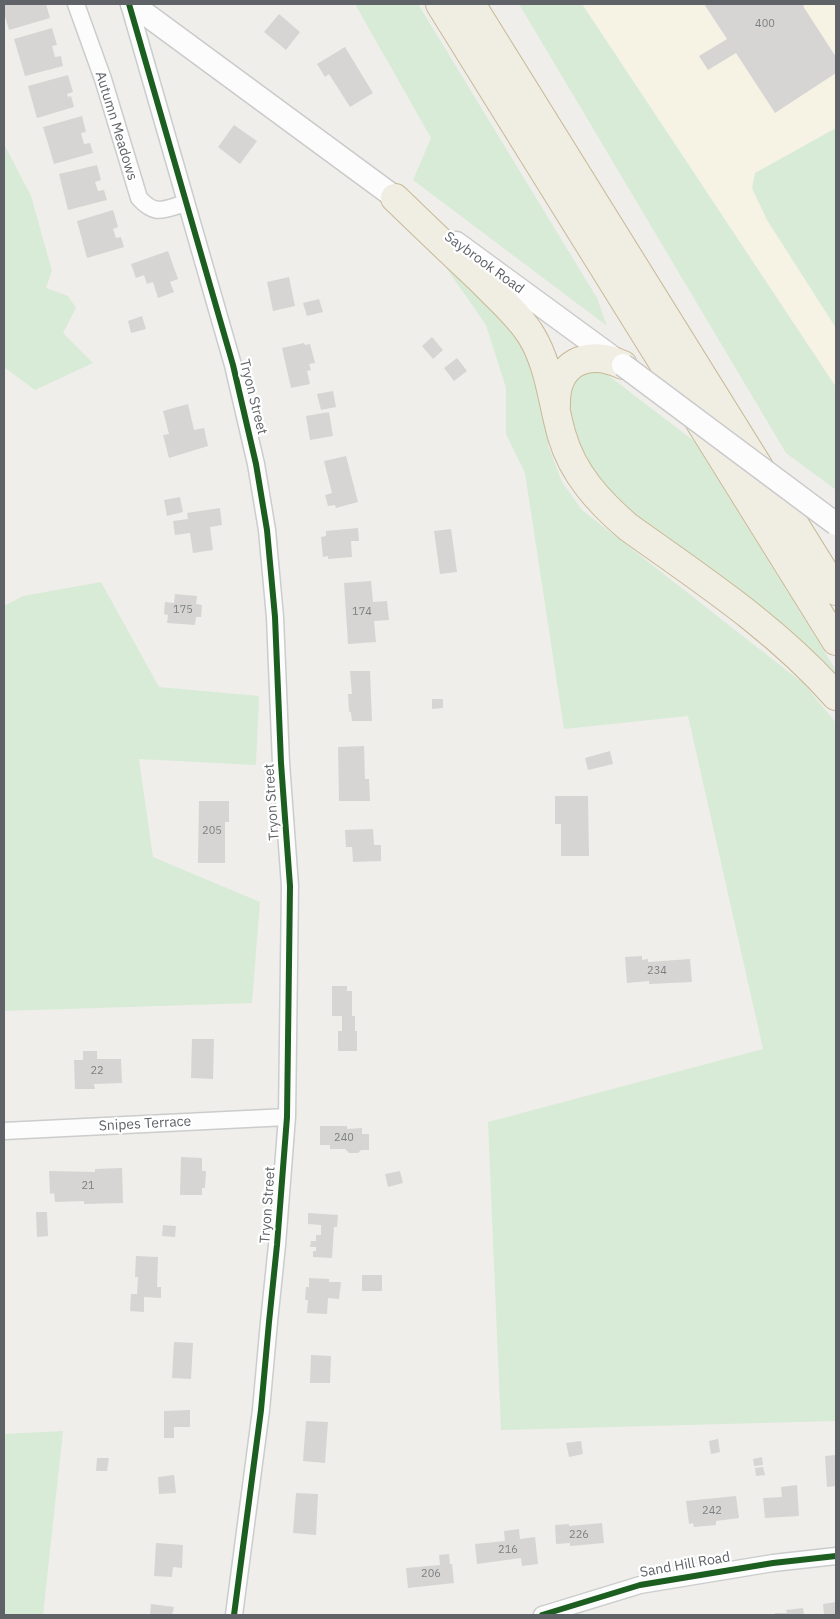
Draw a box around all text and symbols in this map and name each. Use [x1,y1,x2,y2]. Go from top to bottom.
house number: 400 [755,17,775,31]
street label: Autumn Meadows [91,69,141,183]
street label: Saybrook Road [441,229,527,297]
street label: Tryon Street [236,358,270,436]
house number: 175 [173,603,193,617]
house number: 174 [352,605,372,619]
street label: Tryon Street [261,763,283,841]
house number: 205 [202,824,222,838]
house number: 234 [647,964,667,978]
house number: 22 [90,1064,104,1078]
street label: Snipes Terrace [98,1113,192,1135]
house number: 240 [334,1131,354,1145]
street label: Tryon Street [257,1166,279,1244]
house number: 21 [81,1179,95,1193]
house number: 242 [702,1504,722,1518]
house number: 226 [569,1528,589,1542]
house number: 216 [498,1543,518,1557]
street label: Sand Hill Road [639,1549,731,1581]
house number: 206 [421,1567,441,1581]

